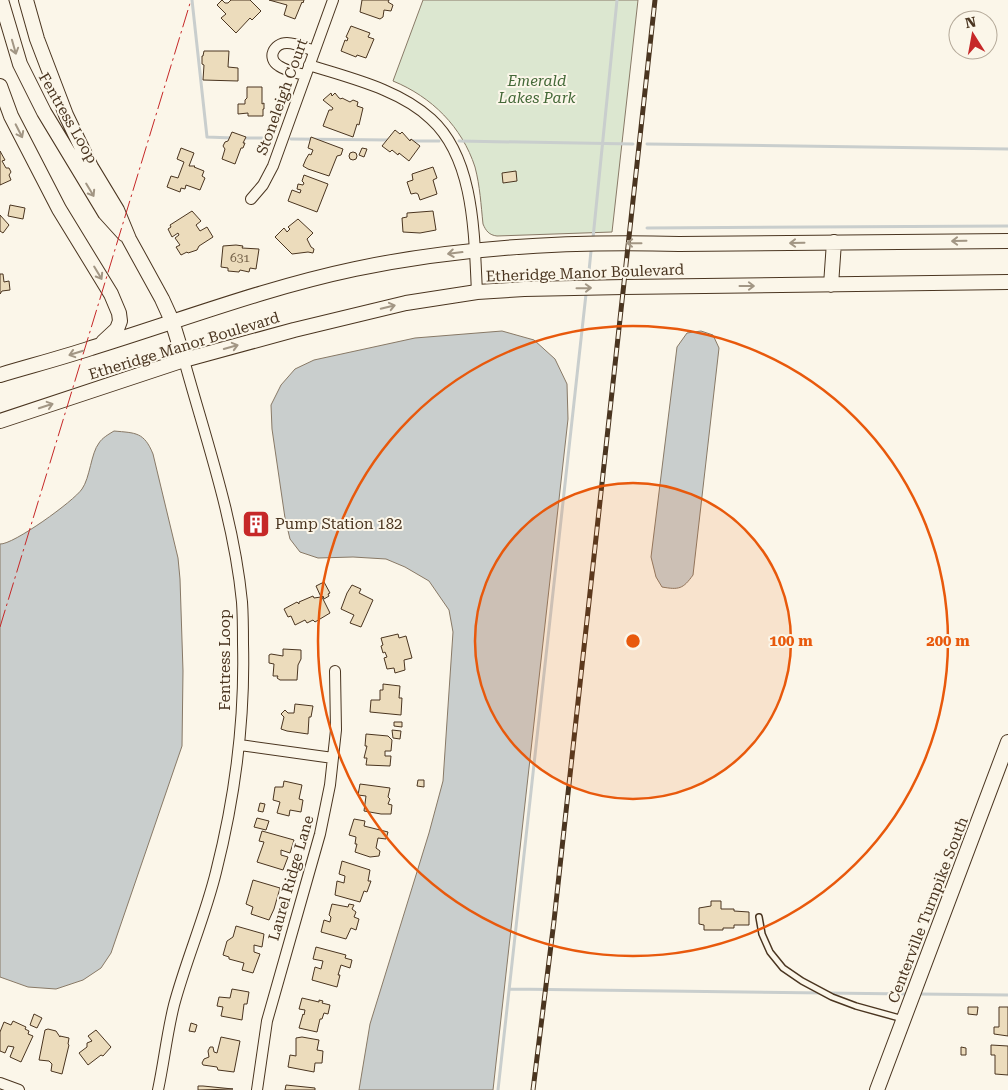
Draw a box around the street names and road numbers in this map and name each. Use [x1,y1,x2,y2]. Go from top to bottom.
street label: Stoneleigh Court [253,36,312,158]
street label: Fentress Loop [35,69,101,167]
street label: Etheridge Manor Boulevard [485,261,685,285]
street label: Etheridge Manor Boulevard [86,308,282,384]
street label: Fentress Loop [216,609,234,711]
street label: Laurel Ridge Lane [264,813,318,943]
street label: Centerville Turnpike South [884,814,972,1006]

